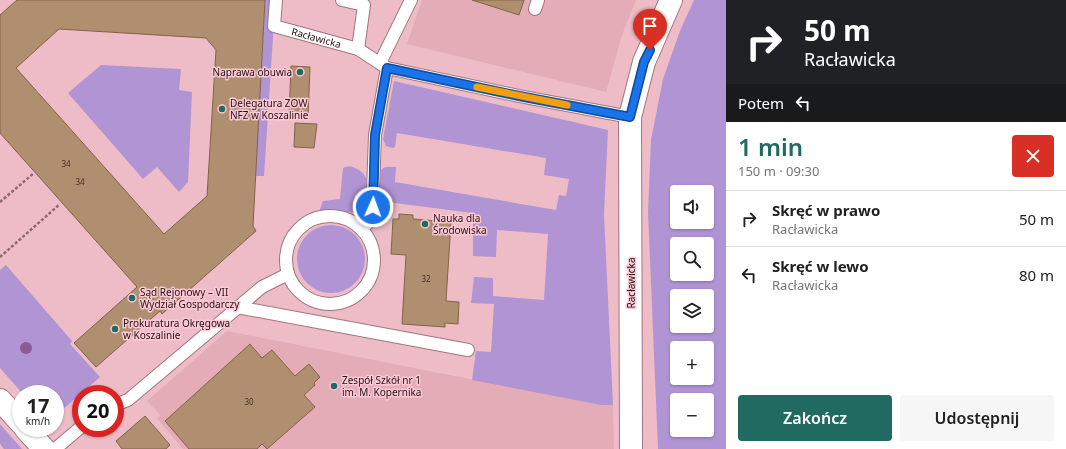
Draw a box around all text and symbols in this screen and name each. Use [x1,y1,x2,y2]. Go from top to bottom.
pin [633,9,667,50]
text: 50 m [804,11,871,49]
icon: arrive [639,15,661,37]
icon: right [738,16,790,68]
street label: Racławicka [290,24,343,51]
text: Racławicka [804,47,896,71]
place label: Naprawa obuwia [213,65,292,79]
marker: Naprawa obuwia [295,67,305,77]
icon: left [792,92,814,114]
text: Potem [738,93,784,113]
place label: Delegatura ZOW NFZ w Koszalinie [230,96,309,122]
marker: Delegatura ZOW NFZ w Koszalinie [217,104,227,114]
text: 1 min [738,130,803,163]
button: close [1012,135,1054,177]
house number: 34 [61,158,71,169]
text: 150 m · 09:30 [738,162,819,180]
house number: 34 [75,176,85,187]
map controls [670,185,714,437]
button: sound [670,185,714,229]
position arrow [352,186,394,228]
text: Skręć w prawo [772,200,880,220]
icon: right [738,208,760,230]
text: 50 m [1019,209,1054,229]
place label: Nauka dla Środowiska [433,211,487,237]
marker: Nauka dla Środowiska [420,219,430,229]
text: Racławicka [772,220,838,238]
button: search [670,237,714,281]
text: Skręć w lewo [772,256,869,276]
street label: Racławicka [624,257,638,309]
icon: left [738,264,760,286]
text: 80 m [1019,265,1054,285]
house number: 32 [421,273,431,284]
text: Racławicka [772,276,838,294]
place label: Sąd Rejonowy – VII Wydział Gospodarczy [140,285,240,311]
button: layers [670,289,714,333]
marker: Sąd Rejonowy – VII Wydział Gospodarczy [127,293,137,303]
place label: Prokuratura Okręgowa w Koszalinie [123,316,230,342]
marker: Prokuratura Okręgowa w Koszalinie [110,324,120,334]
button: + [670,341,714,385]
place label: Zespół Szkół nr 1 im. M. Kopernika [342,373,421,399]
marker: Zespół Szkół nr 1 im. M. Kopernika [329,381,339,391]
speed limit sign: 20 [72,385,124,437]
text: 17 [27,392,49,419]
button: − [670,393,714,437]
button: Zakończ [738,395,892,441]
button: Udostępnij [900,395,1054,441]
house number: 30 [244,396,254,407]
text: km/h [26,414,50,428]

